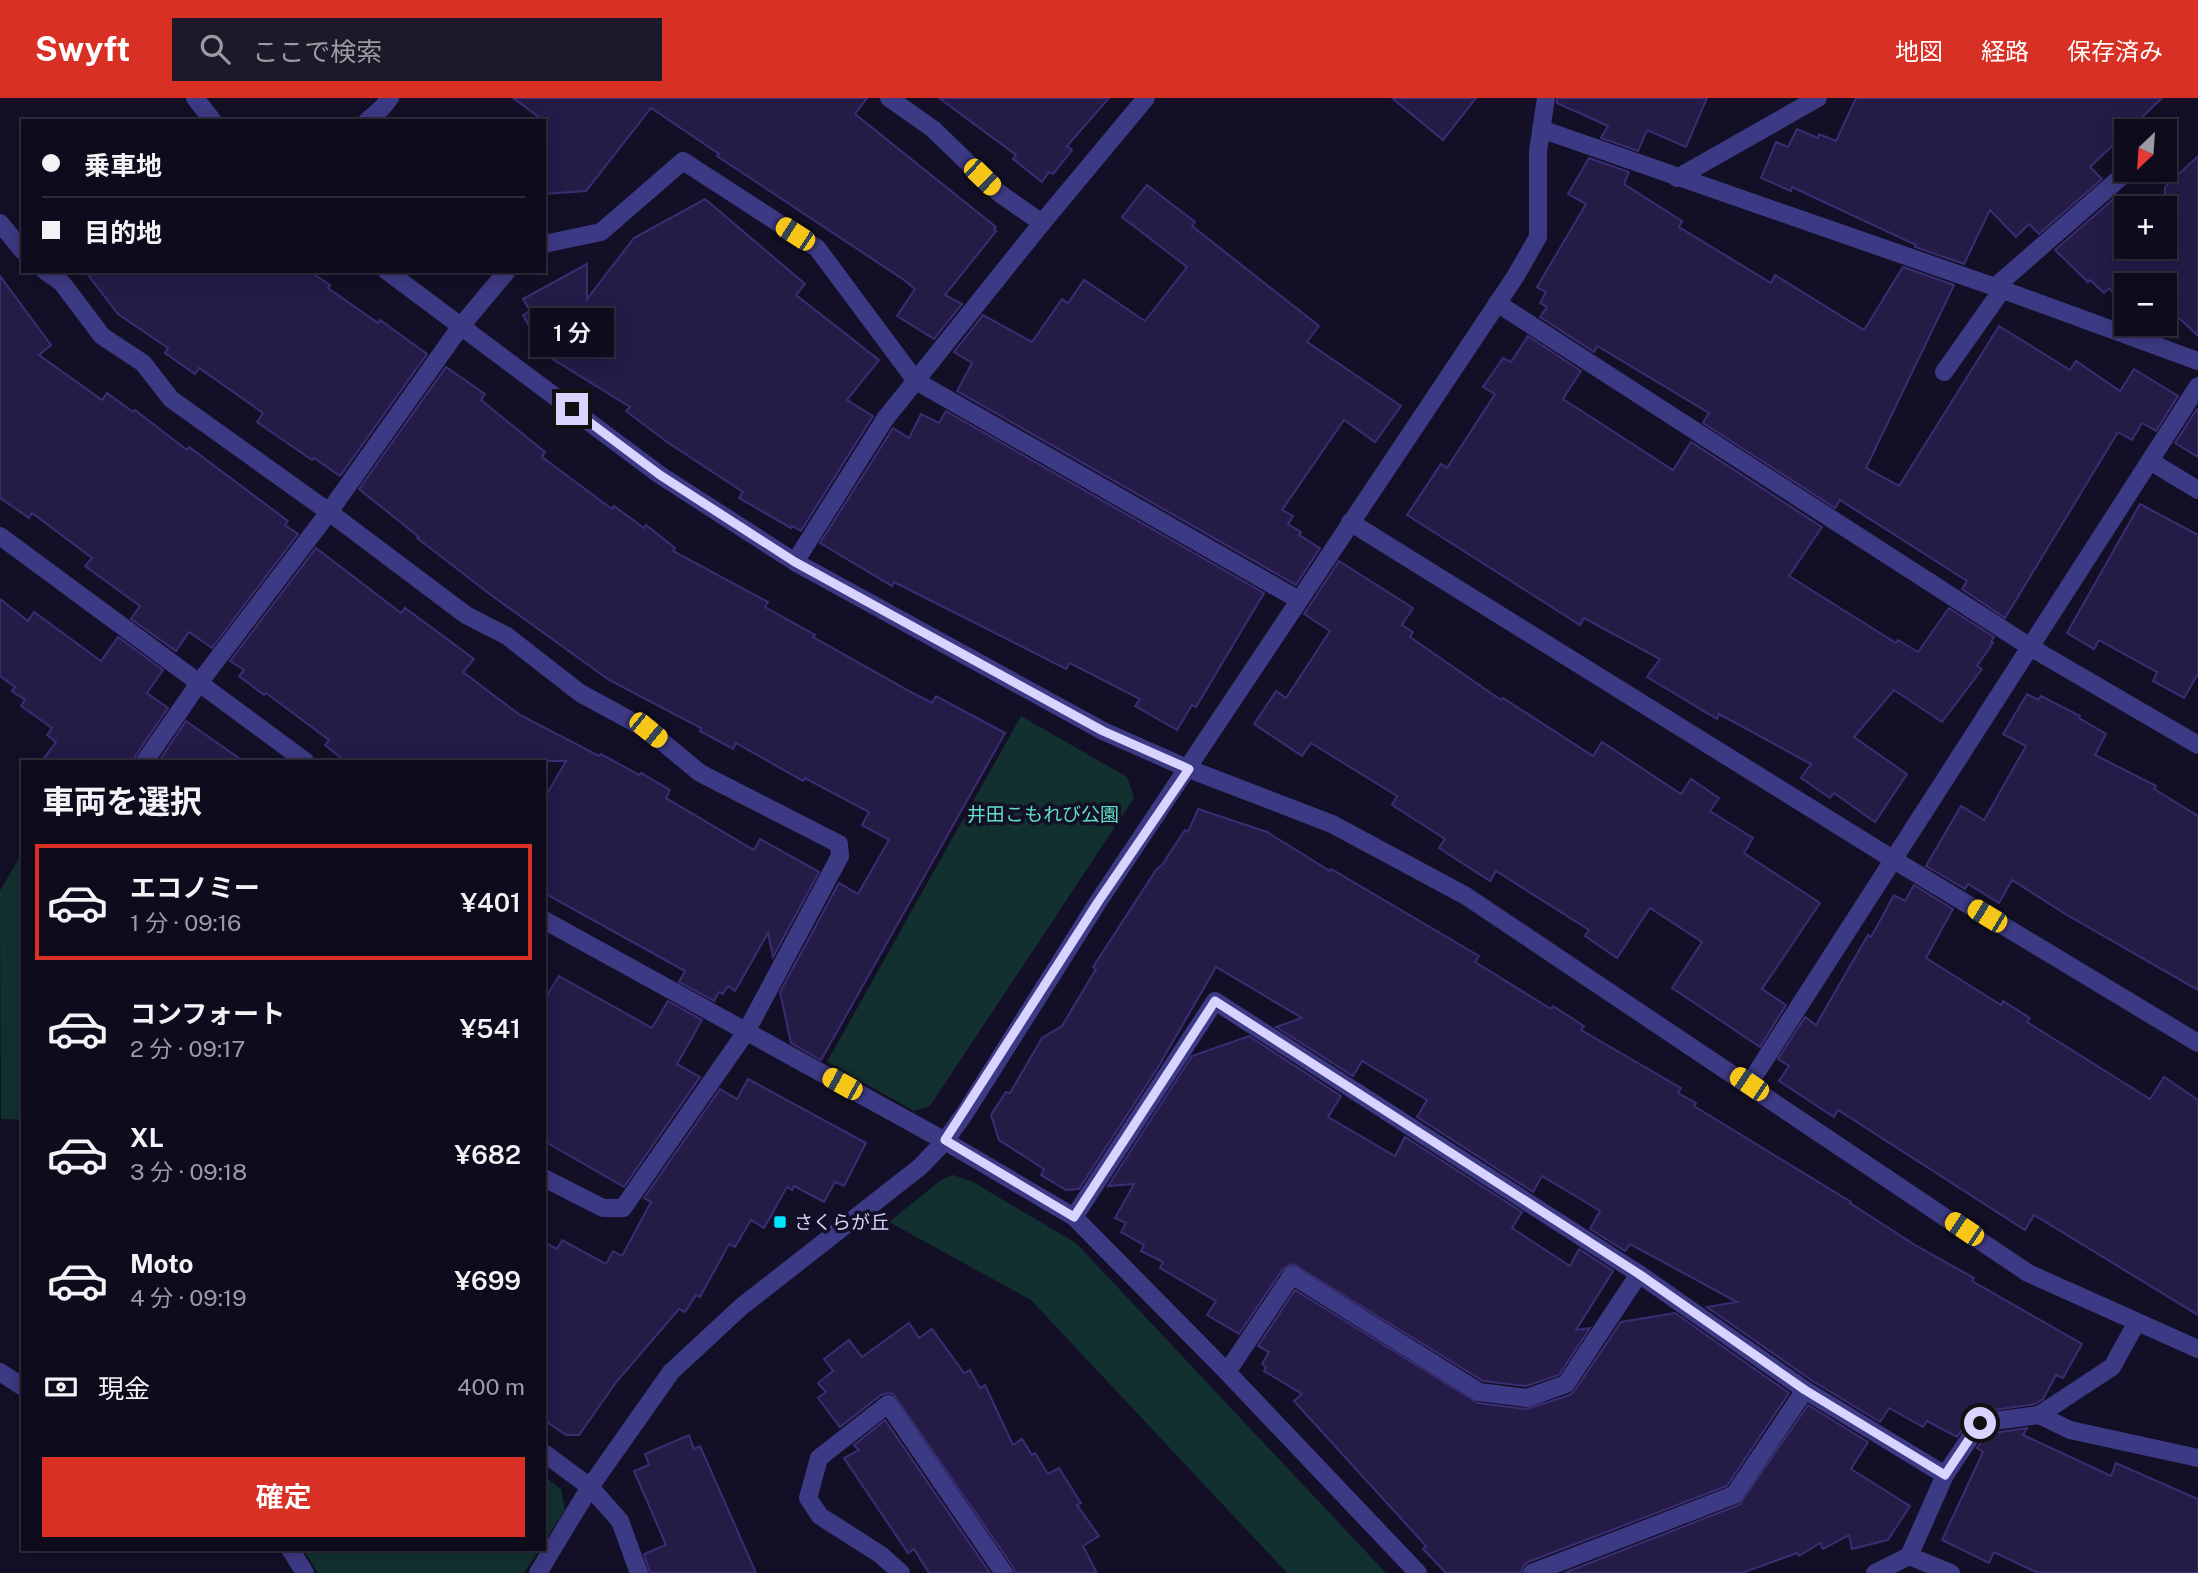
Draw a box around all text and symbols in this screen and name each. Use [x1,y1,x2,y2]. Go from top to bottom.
search box [172,18,662,81]
text: Swyft [35,30,130,68]
icon: search [196,30,234,68]
text: ここで検索 [252,36,382,67]
text: 地図 [1895,37,1943,65]
text: 経路 [1981,37,2029,65]
text: 保存済み [2067,37,2163,65]
north arrow [2114,119,2177,182]
map controls [2114,119,2177,336]
text: 乗車地 [84,150,162,181]
car [960,155,1005,199]
button: + [2114,196,2177,259]
car [772,214,819,254]
text: 目的地 [84,217,162,248]
button: − [2114,273,2177,336]
callout: 1 分 [530,308,614,356]
text: 1 分 [553,319,591,346]
route end [556,393,588,425]
car [626,709,671,751]
text: 車両を選択 [42,783,202,820]
park label: 井田こもれび公園 [967,803,1119,825]
icon: car [46,871,109,934]
text: エコノミー [130,872,260,903]
text: ¥401 [460,887,521,918]
car [1964,896,2011,936]
text: 1 分 · 09:16 [130,909,241,936]
icon: car [46,997,109,1060]
text: コンフォート [130,998,285,1029]
text: ¥541 [460,1013,521,1044]
text: 2 分 · 09:17 [130,1035,245,1062]
car [1726,1064,1773,1104]
car [819,1065,866,1103]
text: XL [130,1122,164,1153]
icon: car [46,1123,109,1186]
text: ¥682 [455,1139,521,1170]
text: 3 分 · 09:18 [130,1158,247,1185]
car [1941,1209,1988,1249]
place label: さくらが丘 [794,1211,889,1233]
marker: さくらが丘 [772,1214,788,1230]
text: Moto [130,1248,193,1279]
icon: car [46,1249,109,1312]
text: ¥699 [455,1265,521,1296]
text: 4 分 · 09:19 [130,1284,247,1311]
icon: cash [42,1368,80,1406]
text: 現金 [98,1373,150,1404]
text: 400 m [457,1373,525,1400]
route start [1964,1407,1996,1439]
button: 確定 [42,1457,525,1537]

